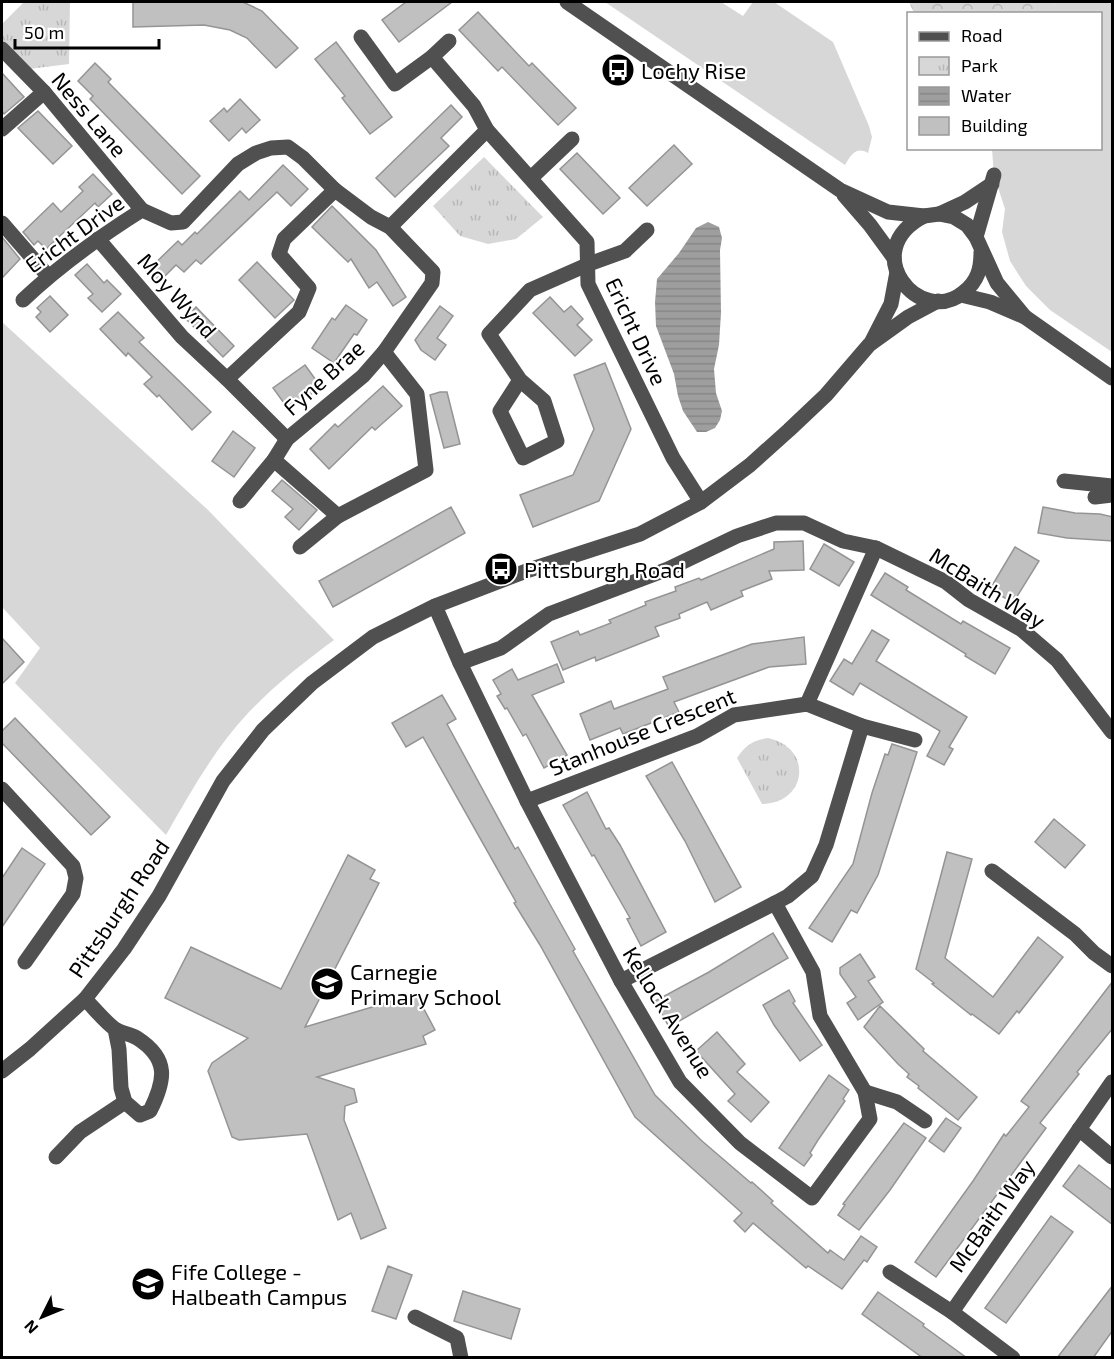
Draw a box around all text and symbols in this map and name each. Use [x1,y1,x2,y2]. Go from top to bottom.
scale bar [15,12,159,50]
legend [907,12,1102,150]
text: 50 m [24,21,64,43]
text: Road [961,24,1002,46]
bus stop icon: Lochy Rise [600,52,636,88]
text: Park [961,54,998,76]
place label: Lochy Rise [641,57,746,83]
street label: Ness Lane [47,66,133,162]
text: Water [961,84,1011,106]
text: Building [961,114,1028,136]
street label: Ericht Drive [20,188,128,278]
street label: Moy Wynd [133,247,223,343]
street label: Ericht Drive [601,273,673,389]
street label: Fyne Brae [277,334,369,420]
street label: McBaith Way [925,541,1051,633]
bus stop icon: Pittsburgh Road [483,551,519,587]
place label: Pittsburgh Road [524,556,685,582]
street label: Stanhouse Crescent [545,682,739,780]
street label: Pittsburgh Road [62,834,174,982]
street label: Kellock Avenue [618,942,720,1082]
place label: Carnegie Primary School [350,958,501,1009]
school or university icon: Carnegie Primary School [309,966,345,1002]
street label: McBaith Way [943,1153,1040,1276]
place label: Fife College - Halbeath Campus [171,1258,347,1309]
school or university icon: Fife College - Halbeath Campus [130,1266,166,1302]
north arrow [12,1287,72,1347]
text: N [20,1317,42,1338]

